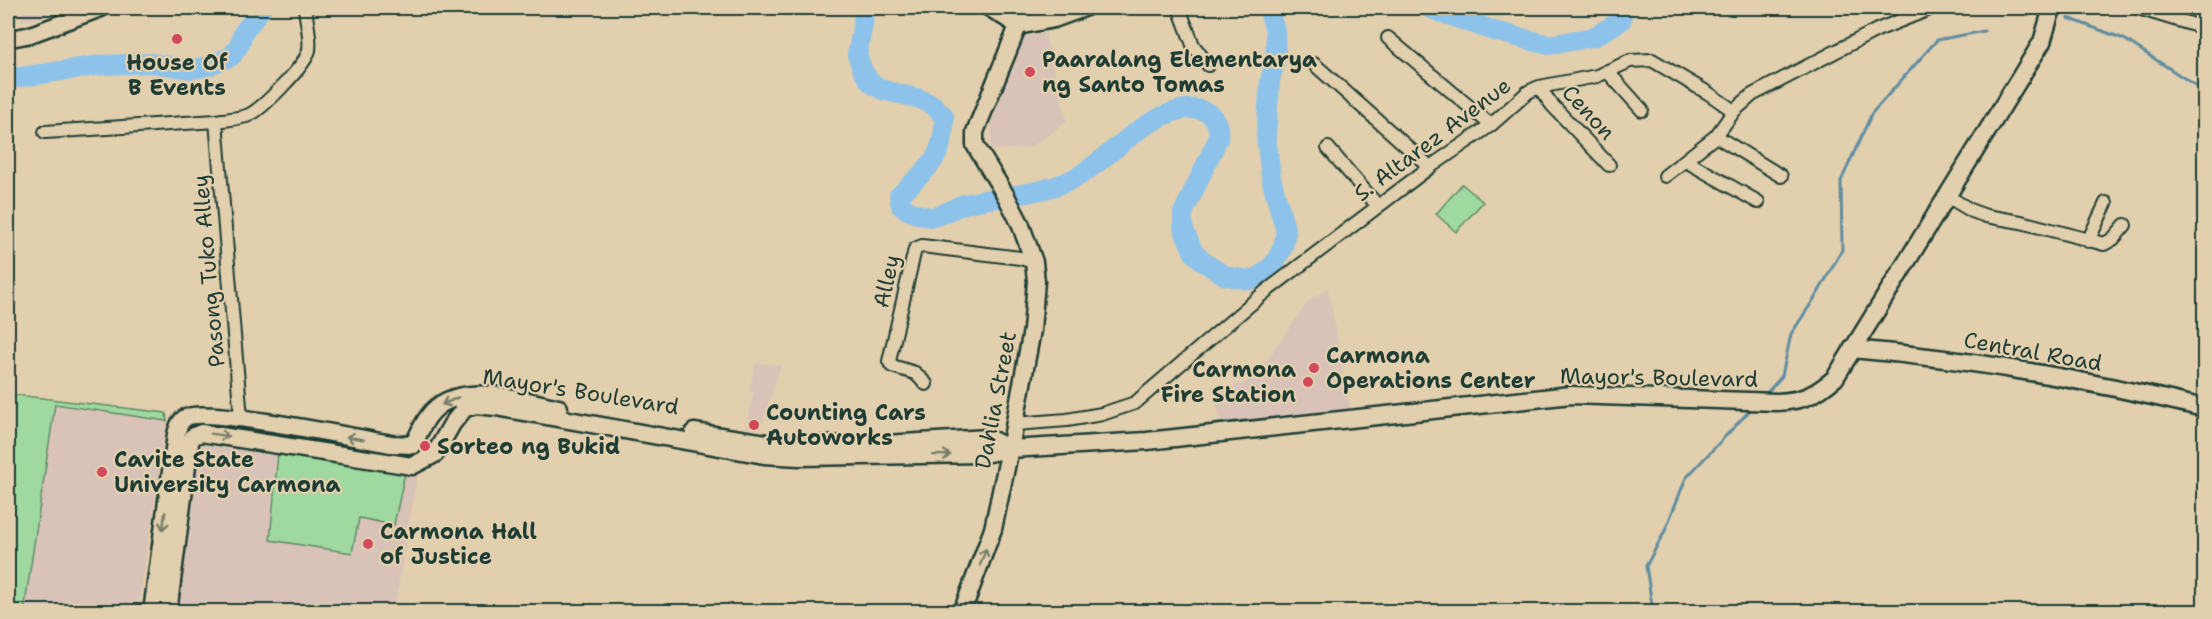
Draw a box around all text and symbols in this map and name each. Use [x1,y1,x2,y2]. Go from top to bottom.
marker: House Of B Events [170,32,184,46]
place label: Paaralang Elementarya ng Santo Tomas [1042,45,1317,99]
place label: House Of B Events [126,48,228,102]
marker: Paaralang Elementarya ng Santo Tomas [1023,65,1037,79]
street label: S. Altarez Avenue [1348,71,1517,208]
street label: Cenon [1556,79,1622,146]
street label: Pasong Tuko Alley [186,173,231,368]
street label: Alley [866,252,907,311]
street label: Central Road [1962,325,2104,378]
street label: Dahlia Street [968,329,1023,471]
place label: Carmona Operations Center [1326,341,1536,395]
place label: Carmona Fire Station [1161,355,1296,409]
marker: Carmona Operations Center [1307,361,1321,375]
street label: Mayor's Boulevard [1560,361,1758,394]
street label: Mayor's Boulevard [481,362,681,421]
marker: Carmona Fire Station [1301,375,1315,389]
one-way arrow [442,396,460,407]
place label: Counting Cars Autoworks [766,398,926,452]
marker: Counting Cars Autoworks [747,418,761,432]
one-way arrow [210,429,230,440]
one-way arrow [346,432,365,443]
place label: Sorteo ng Bukid [437,432,620,461]
marker: Sorteo ng Bukid [418,439,432,453]
place label: Cavite State University Carmona [114,445,341,499]
one-way arrow [932,449,952,461]
marker: Cavite State University Carmona [95,465,109,479]
one-way arrow [158,510,169,530]
place label: Carmona Hall of Justice [380,517,537,571]
marker: Carmona Hall of Justice [361,537,375,551]
one-way arrow [978,548,989,567]

